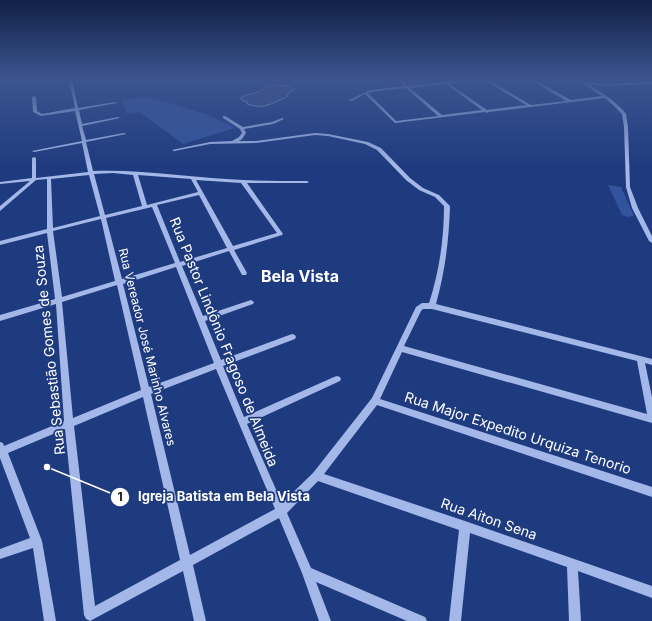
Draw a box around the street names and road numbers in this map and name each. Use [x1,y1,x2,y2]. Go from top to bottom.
street label: Rua Pastor Lindônio Fragoso de Almeida [166,215,282,469]
street label: Rua Sebastião Gomes de Souza [29,244,68,456]
street label: Rua Vereador José Marinho Alvares [116,246,179,447]
street label: Rua Major Expedito Urquiza Tenorio [403,388,634,477]
street label: Rua Aiton Sena [439,494,539,543]

